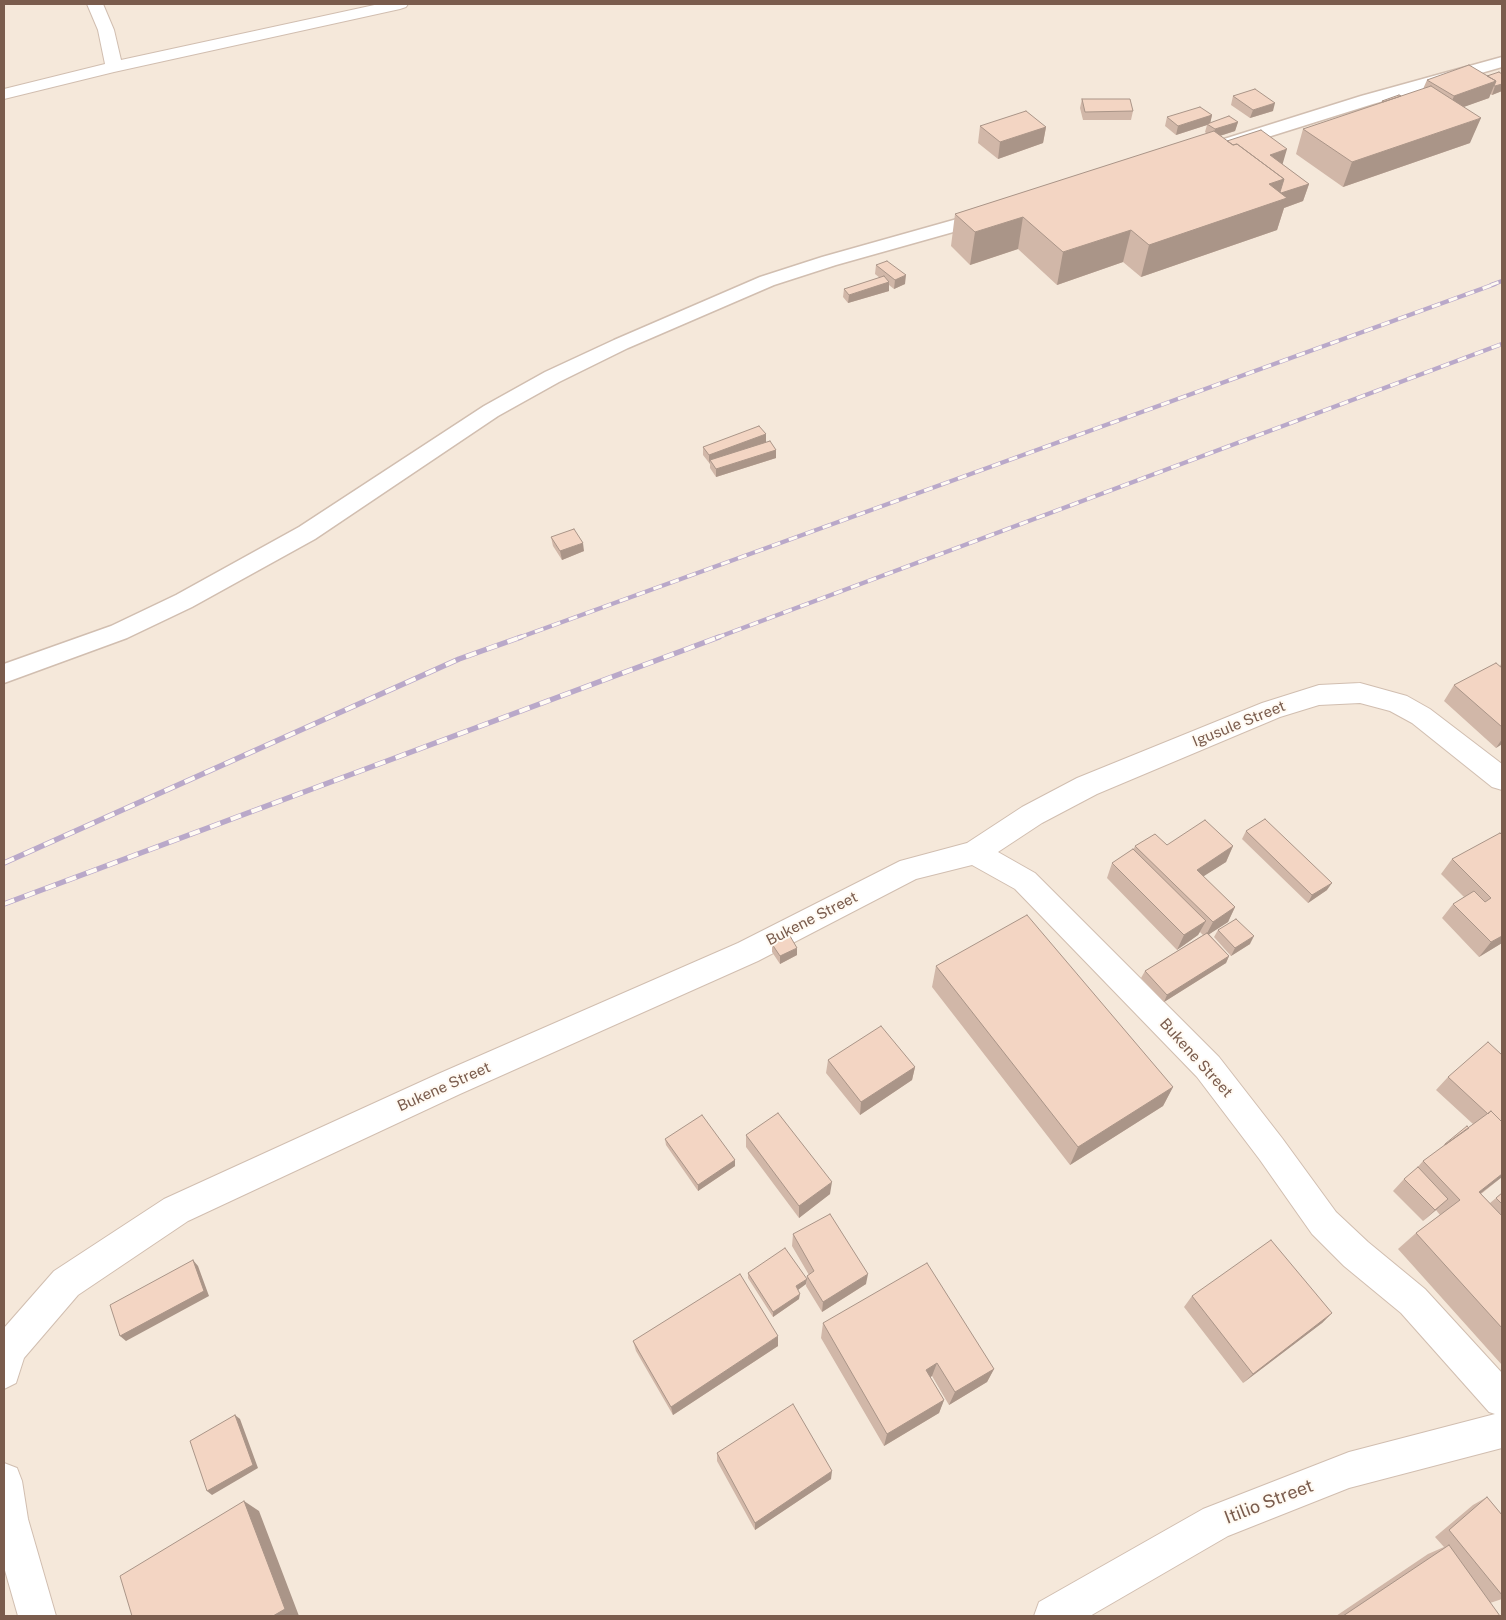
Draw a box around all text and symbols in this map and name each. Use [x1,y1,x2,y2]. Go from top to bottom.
street label: Igusule Street [1190,697,1288,751]
street label: Bukene Street [763,888,861,950]
street label: Bukene Street [1156,1015,1236,1101]
street label: Bukene Street [395,1058,493,1116]
street label: Itilio Street [1221,1475,1317,1529]

